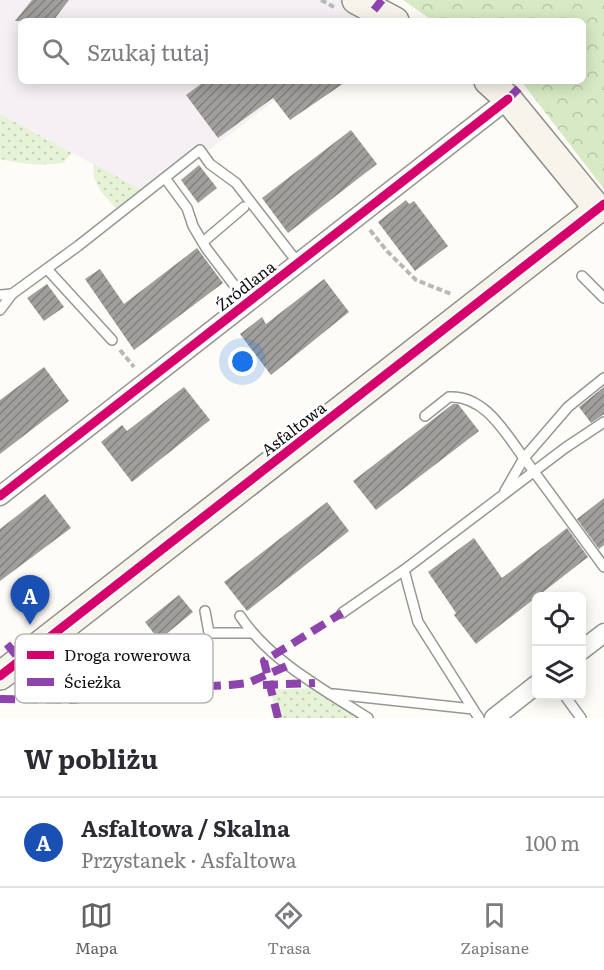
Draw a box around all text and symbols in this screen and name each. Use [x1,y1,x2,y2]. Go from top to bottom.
search box [18,18,586,84]
icon: search [39,35,72,68]
text: Szukaj tutaj [87,35,210,68]
street label: Źródlana [210,254,280,316]
your location [228,347,257,376]
street label: Asfaltowa [255,395,331,461]
pin: A [10,576,50,625]
map controls [532,592,586,700]
button: locate [532,592,586,646]
legend [15,634,213,703]
text: Droga rowerowa [64,642,191,666]
button: layers [532,646,586,700]
text: Ścieżka [64,669,122,693]
text: W pobliżu [24,738,158,777]
text: Asfaltowa / Skalna [81,811,290,844]
text: A [36,827,51,857]
text: 100 m [525,827,580,857]
text: Przystanek · Asfaltowa [81,844,296,874]
tab: Mapa [75,899,118,959]
tab: Trasa [267,899,311,959]
tab: Zapisane [460,899,529,959]

